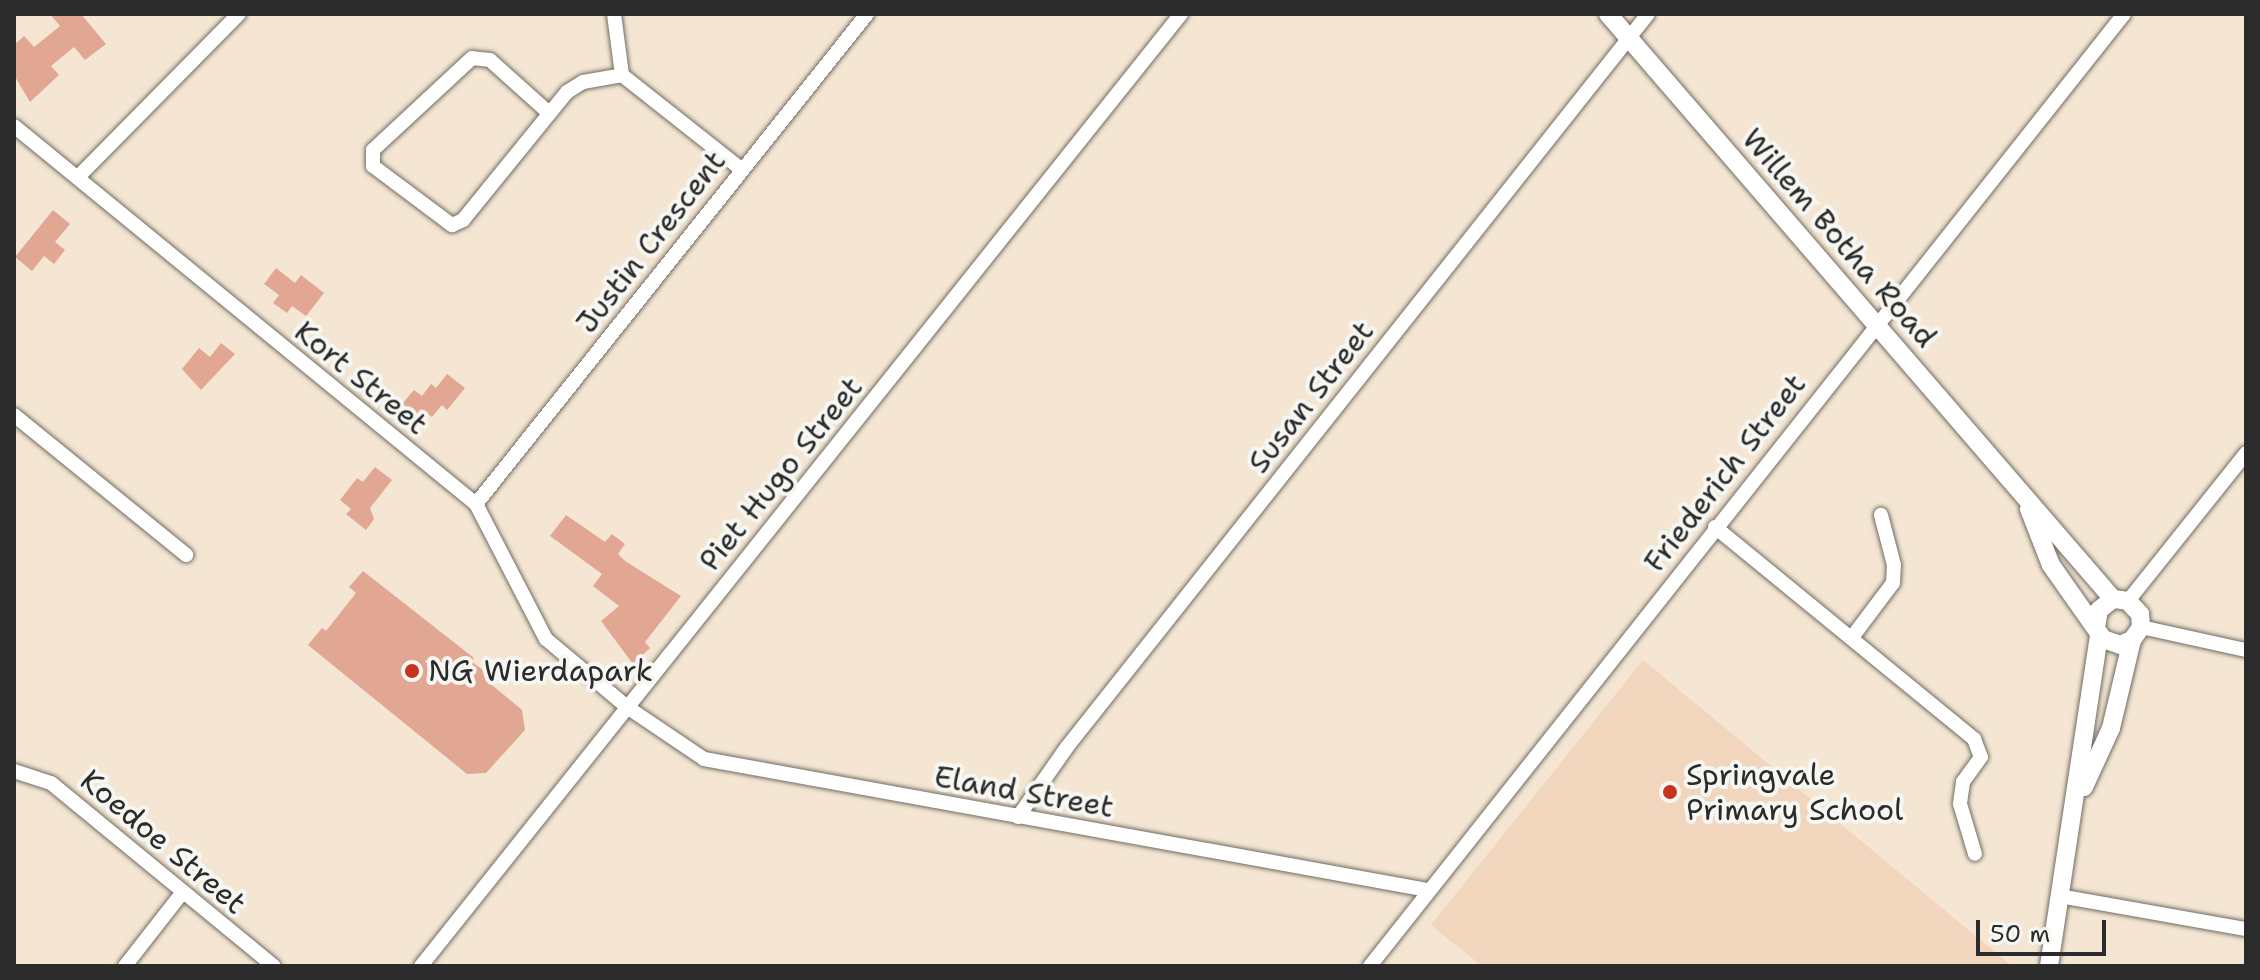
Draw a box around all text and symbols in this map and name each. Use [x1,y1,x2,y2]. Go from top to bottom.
street label: Willem Botha Road [1734,121,1944,355]
street label: Justin Crescent [569,144,733,340]
street label: Kort Street [287,313,435,443]
street label: Susan Street [1241,314,1381,480]
street label: Friederich Street [1636,367,1814,579]
street label: Piet Hugo Street [692,370,870,578]
place label: NG Wierdapark [428,653,653,689]
marker: NG Wierdapark [403,662,421,680]
place label: Springvale Primary School [1686,757,1903,828]
street label: Eland Street [931,759,1117,825]
street label: Koedoe Street [73,762,253,922]
marker: Springvale Primary School [1661,783,1679,801]
scale bar [1980,904,2110,954]
text: 50 m [1990,918,2050,950]

